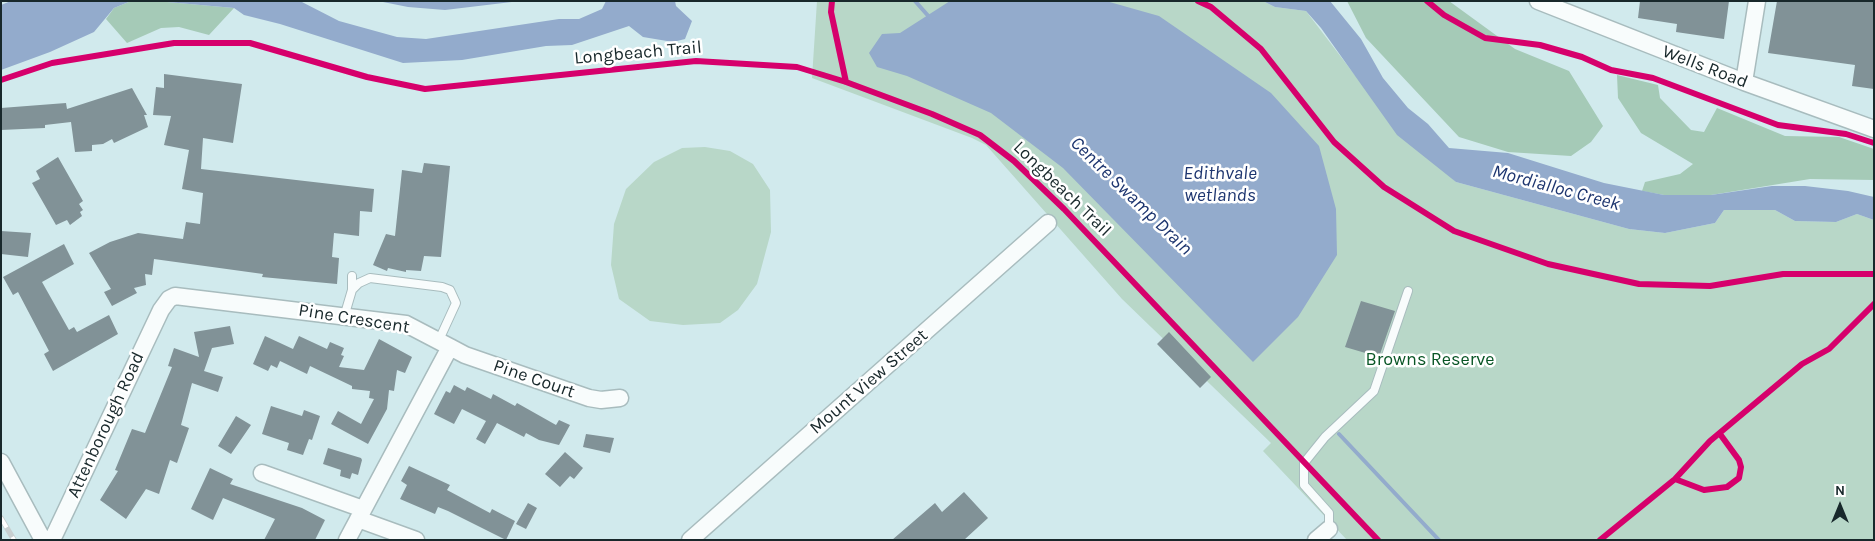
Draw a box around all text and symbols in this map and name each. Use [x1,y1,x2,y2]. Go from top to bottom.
street label: Longbeach Trail [573,37,703,69]
street label: Wells Road [1659,41,1751,93]
water label: Centre Swamp Drain [1065,132,1197,260]
street label: Longbeach Trail [1008,137,1116,241]
water label: Mordialloc Creek [1490,160,1622,216]
water label: Edithvale wetlands [1183,163,1257,207]
street label: Pine Crescent [297,300,411,338]
street label: Mount View Street [806,325,932,439]
street label: Attenborough Road [63,349,149,501]
park label: Browns Reserve [1366,349,1494,371]
street label: Pine Court [490,355,578,403]
north arrow [1815,481,1865,531]
text: N [1835,482,1845,499]

